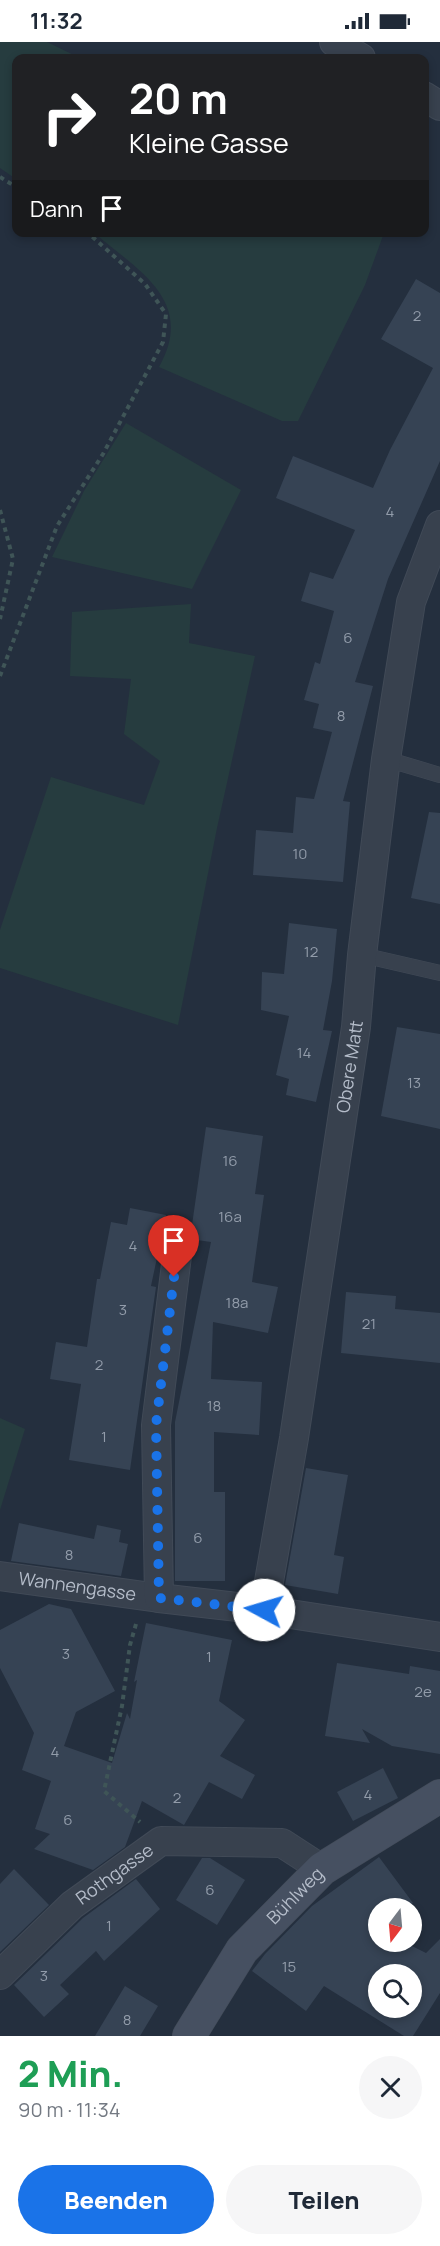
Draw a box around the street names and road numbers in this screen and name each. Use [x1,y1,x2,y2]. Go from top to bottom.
street label: Obere Matt [330,1019,368,1115]
street label: Wannengasse [17,1566,138,1606]
street label: Rothgasse [71,1837,158,1910]
street label: Bühlweg [261,1861,328,1929]

